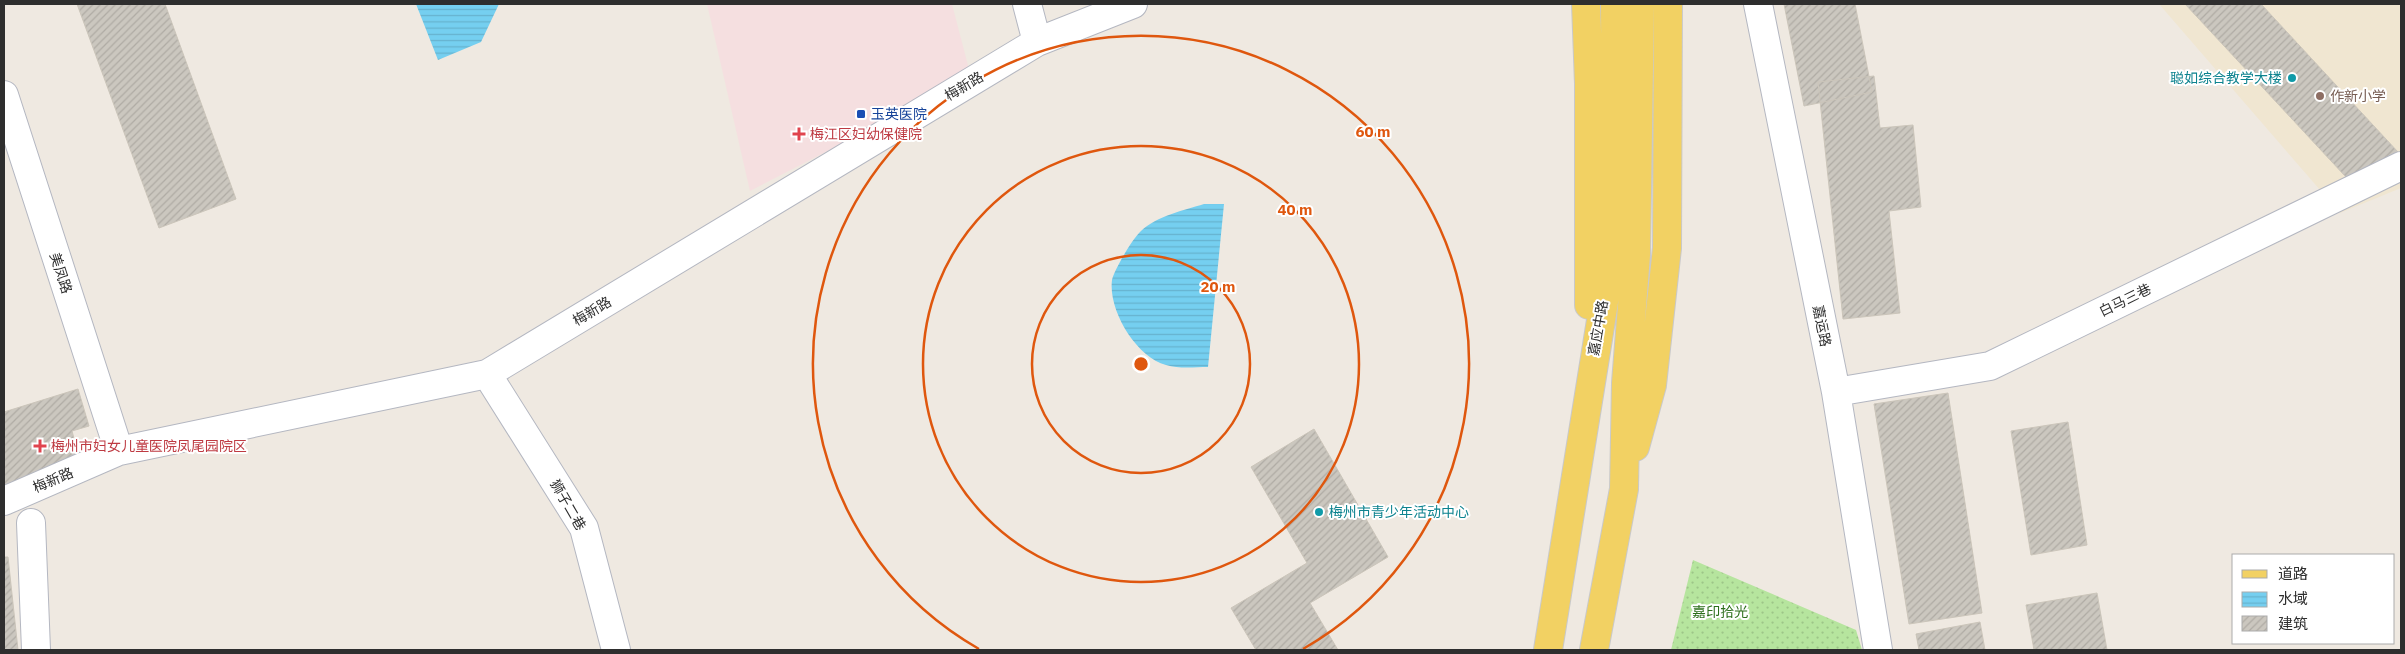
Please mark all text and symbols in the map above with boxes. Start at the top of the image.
street label: 梅新路 [941,67,987,105]
place label: 聪如综合教学大楼 [2170,69,2282,87]
marker: 聪如综合教学大楼 [2286,72,2298,84]
place label: 作新小学 [2330,87,2386,105]
marker: 作新小学 [2314,90,2326,102]
place label: 玉英医院 [871,105,927,123]
marker: 玉英医院 [855,108,867,120]
text: 60 m [1356,122,1390,141]
place label: 梅江区妇幼保健院 [810,125,922,143]
marker: 梅江区妇幼保健院 [792,127,806,141]
text: 40 m [1278,200,1312,219]
street label: 美凤路 [46,250,76,296]
text: 20 m [1201,277,1235,296]
street label: 白马三巷 [2096,280,2154,320]
street label: 梅新路 [569,292,615,330]
street label: 嘉应中路 [1584,299,1612,357]
street label: 嘉运路 [1809,304,1835,348]
centre of rings [1132,355,1150,373]
place label: 梅州市妇女儿童医院凤尾园院区 [51,437,247,455]
marker: 梅州市妇女儿童医院凤尾园院区 [33,439,47,453]
street label: 梅新路 [30,464,76,496]
street label: 狮子二巷 [546,476,590,534]
place label: 梅州市青少年活动中心 [1329,503,1469,521]
marker: 梅州市青少年活动中心 [1313,506,1325,518]
legend [2232,554,2395,644]
text: 道路 [2278,564,2308,583]
text: 水域 [2278,589,2308,608]
park label: 嘉印拾光 [1692,603,1748,621]
text: 建筑 [2278,614,2308,633]

